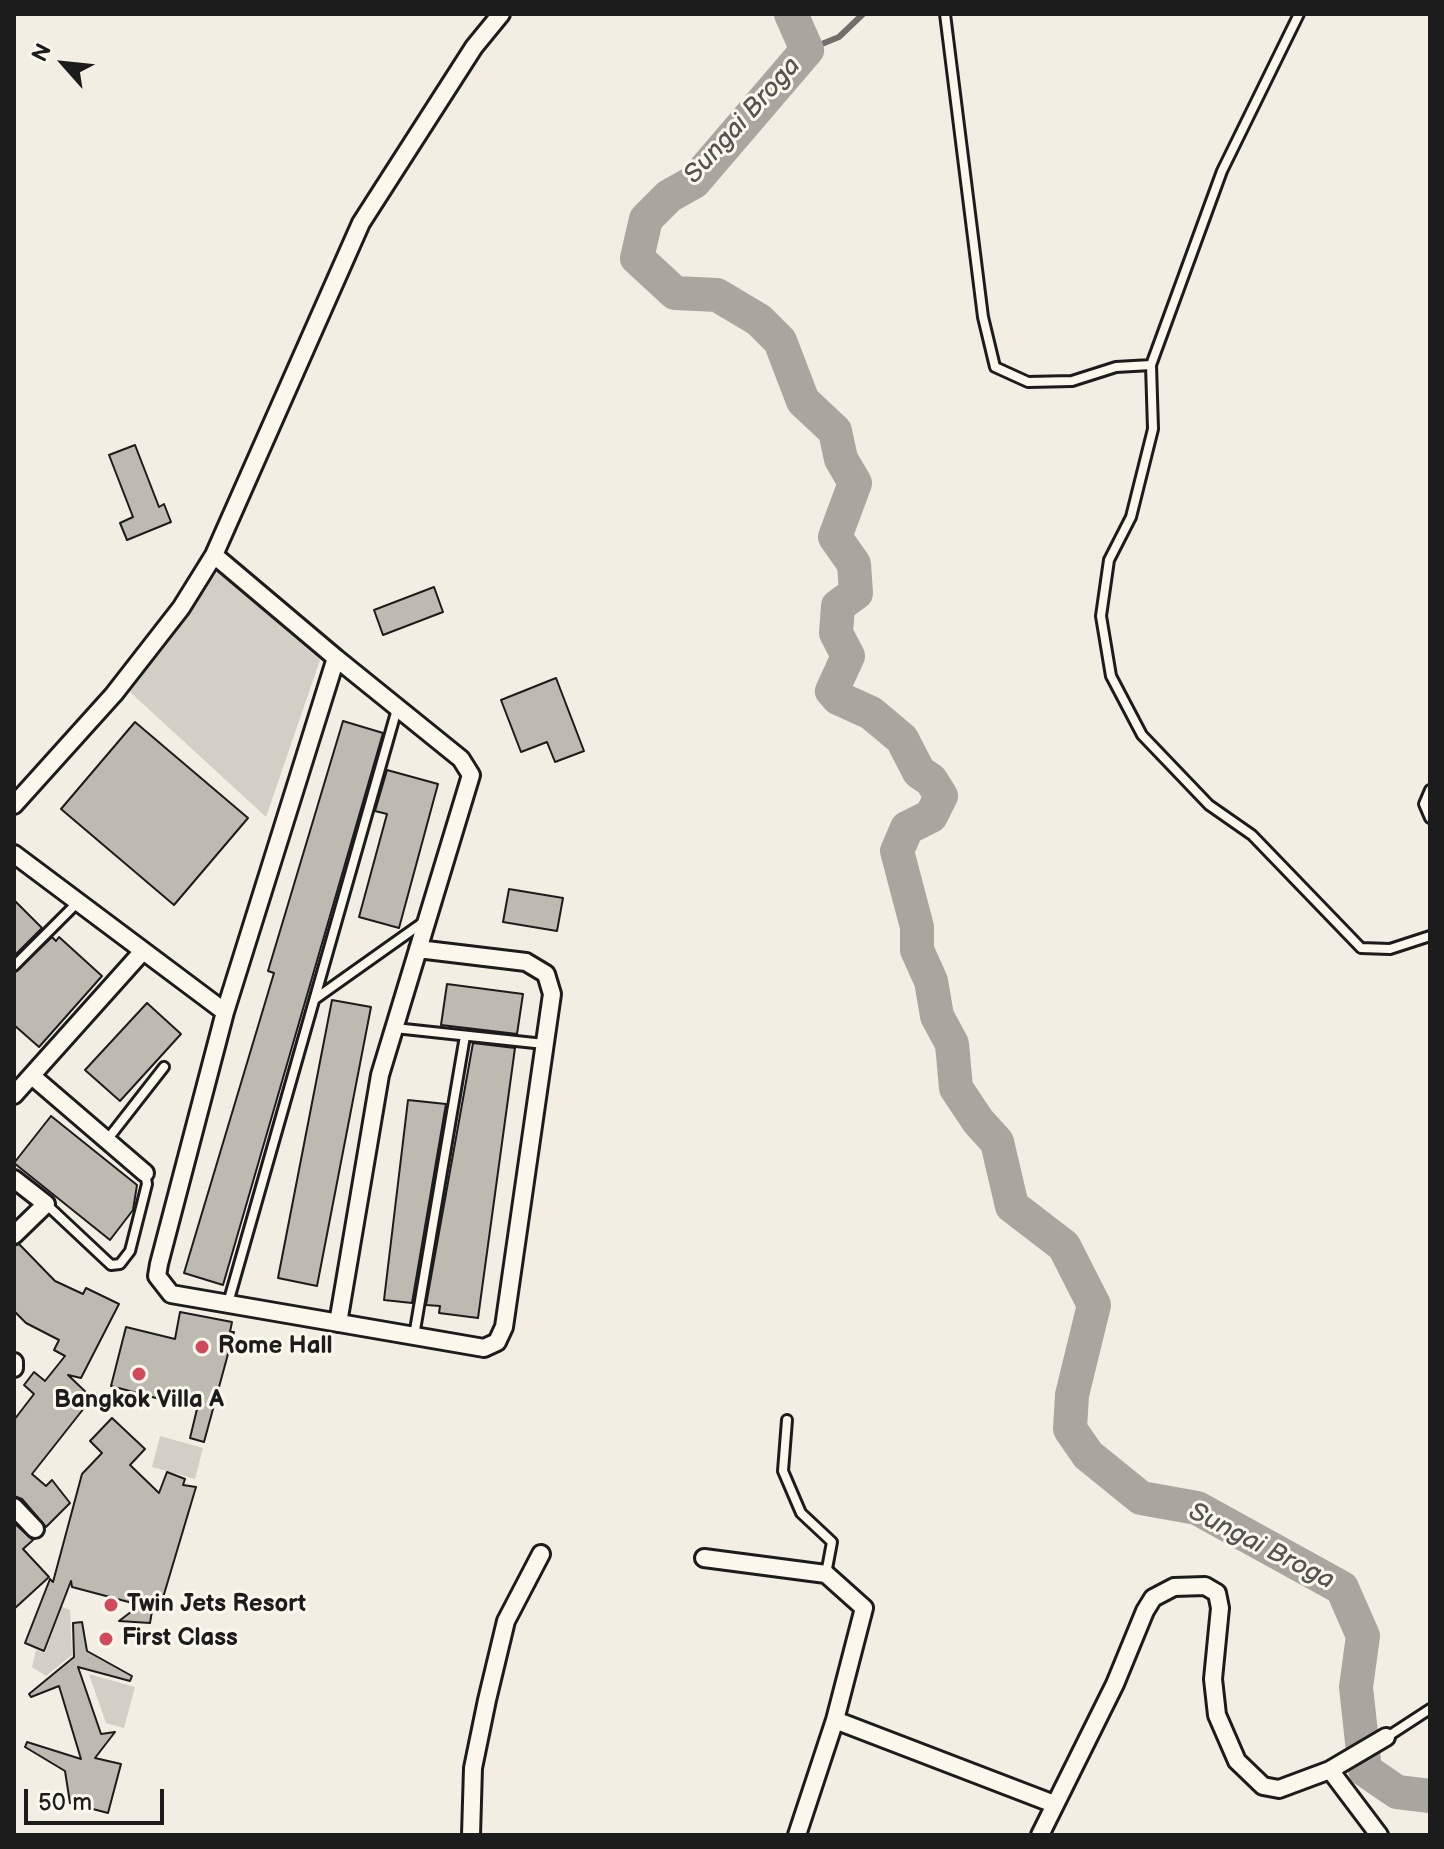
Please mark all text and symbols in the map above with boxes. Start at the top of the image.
north arrow [24,24,104,104]
text: N [26,39,58,66]
water label: Sungai Broga [678,51,808,191]
place label: Rome Hall [218,1333,332,1361]
marker: Rome Hall [193,1338,211,1356]
marker: Bangkok Villa A [130,1365,148,1383]
place label: Bangkok Villa A [54,1387,224,1415]
water label: Sungai Broga [1183,1497,1339,1597]
place label: Twin Jets Resort [127,1591,306,1619]
marker: Twin Jets Resort [102,1596,120,1614]
place label: First Class [122,1625,238,1653]
marker: First Class [97,1630,115,1648]
scale bar [28,1773,168,1823]
text: 50 m [38,1788,92,1817]

